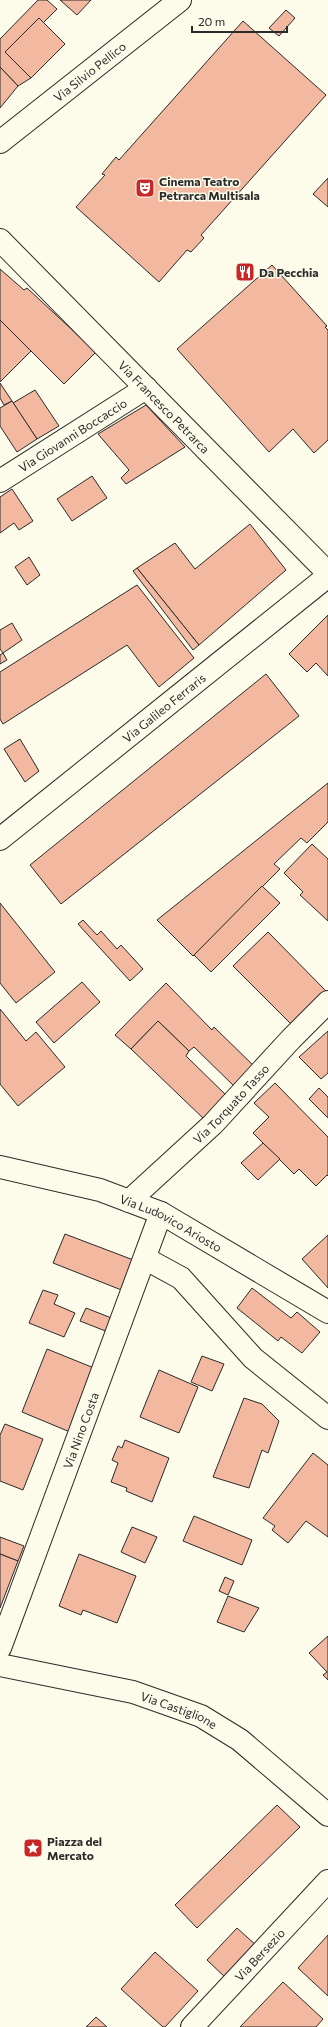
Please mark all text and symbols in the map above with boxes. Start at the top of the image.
scale bar [192,8,287,34]
text: 20 m [198,14,225,28]
street label: Via Silvio Pellico [51,39,128,104]
place label: Cinema Teatro Petrarca Multisala [159,174,260,202]
theatre icon: Cinema Teatro Petrarca Multisala [134,177,156,199]
restaurant icon: Da Pecchia [234,261,256,283]
place label: Da Pecchia [259,265,319,279]
street label: Via Francesco Petrarca [116,358,213,456]
street label: Via Giovanni Boccaccio [16,395,129,474]
street label: Via Galileo Ferraris [120,670,208,745]
street label: Via Torquato Tasso [190,1061,272,1146]
street label: Via Ludovico Ariosto [118,1191,224,1255]
street label: Via Nino Costa [60,1390,101,1471]
street label: Via Castiglione [139,1688,220,1731]
place label: Piazza del Mercato [47,1834,102,1862]
place icon: Piazza del Mercato [22,1837,44,1859]
street label: Via Bersezio [232,1925,287,1984]

